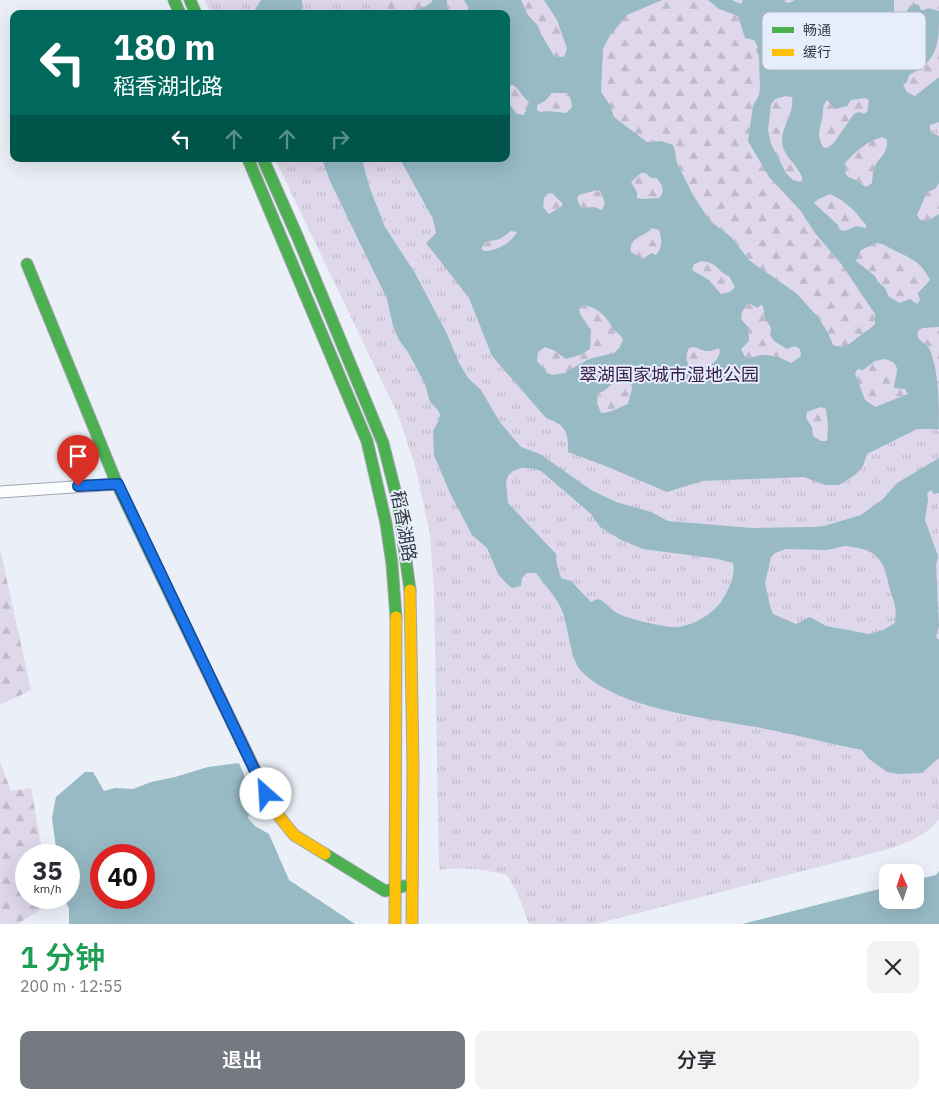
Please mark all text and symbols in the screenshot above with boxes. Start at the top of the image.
legend [762,12,926,70]
text: 畅通 [803,21,831,39]
text: 180 m [113,24,216,70]
icon: left [30,30,95,95]
text: 缓行 [803,43,831,61]
text: 稻香湖北路 [113,71,223,100]
icon: left [167,125,195,153]
icon: ahead [220,125,248,153]
icon: ahead [273,125,301,153]
icon: right [326,125,354,153]
park label: 翠湖国家城市湿地公园 [579,363,759,386]
pin [57,435,99,486]
icon: arrive [64,442,92,470]
street label: 稻香湖路 [386,489,422,563]
position arrow [239,767,291,819]
speed limit sign: 40 [90,844,155,909]
text: 35 [32,854,63,887]
north arrow [879,864,924,909]
map controls [879,864,924,909]
text: km/h [33,881,62,896]
text: 1 分钟 [20,937,105,976]
button: close [867,941,919,993]
text: 200 m · 12:55 [20,976,122,996]
button: 退出 [20,1031,465,1089]
button: 分享 [475,1031,919,1089]

